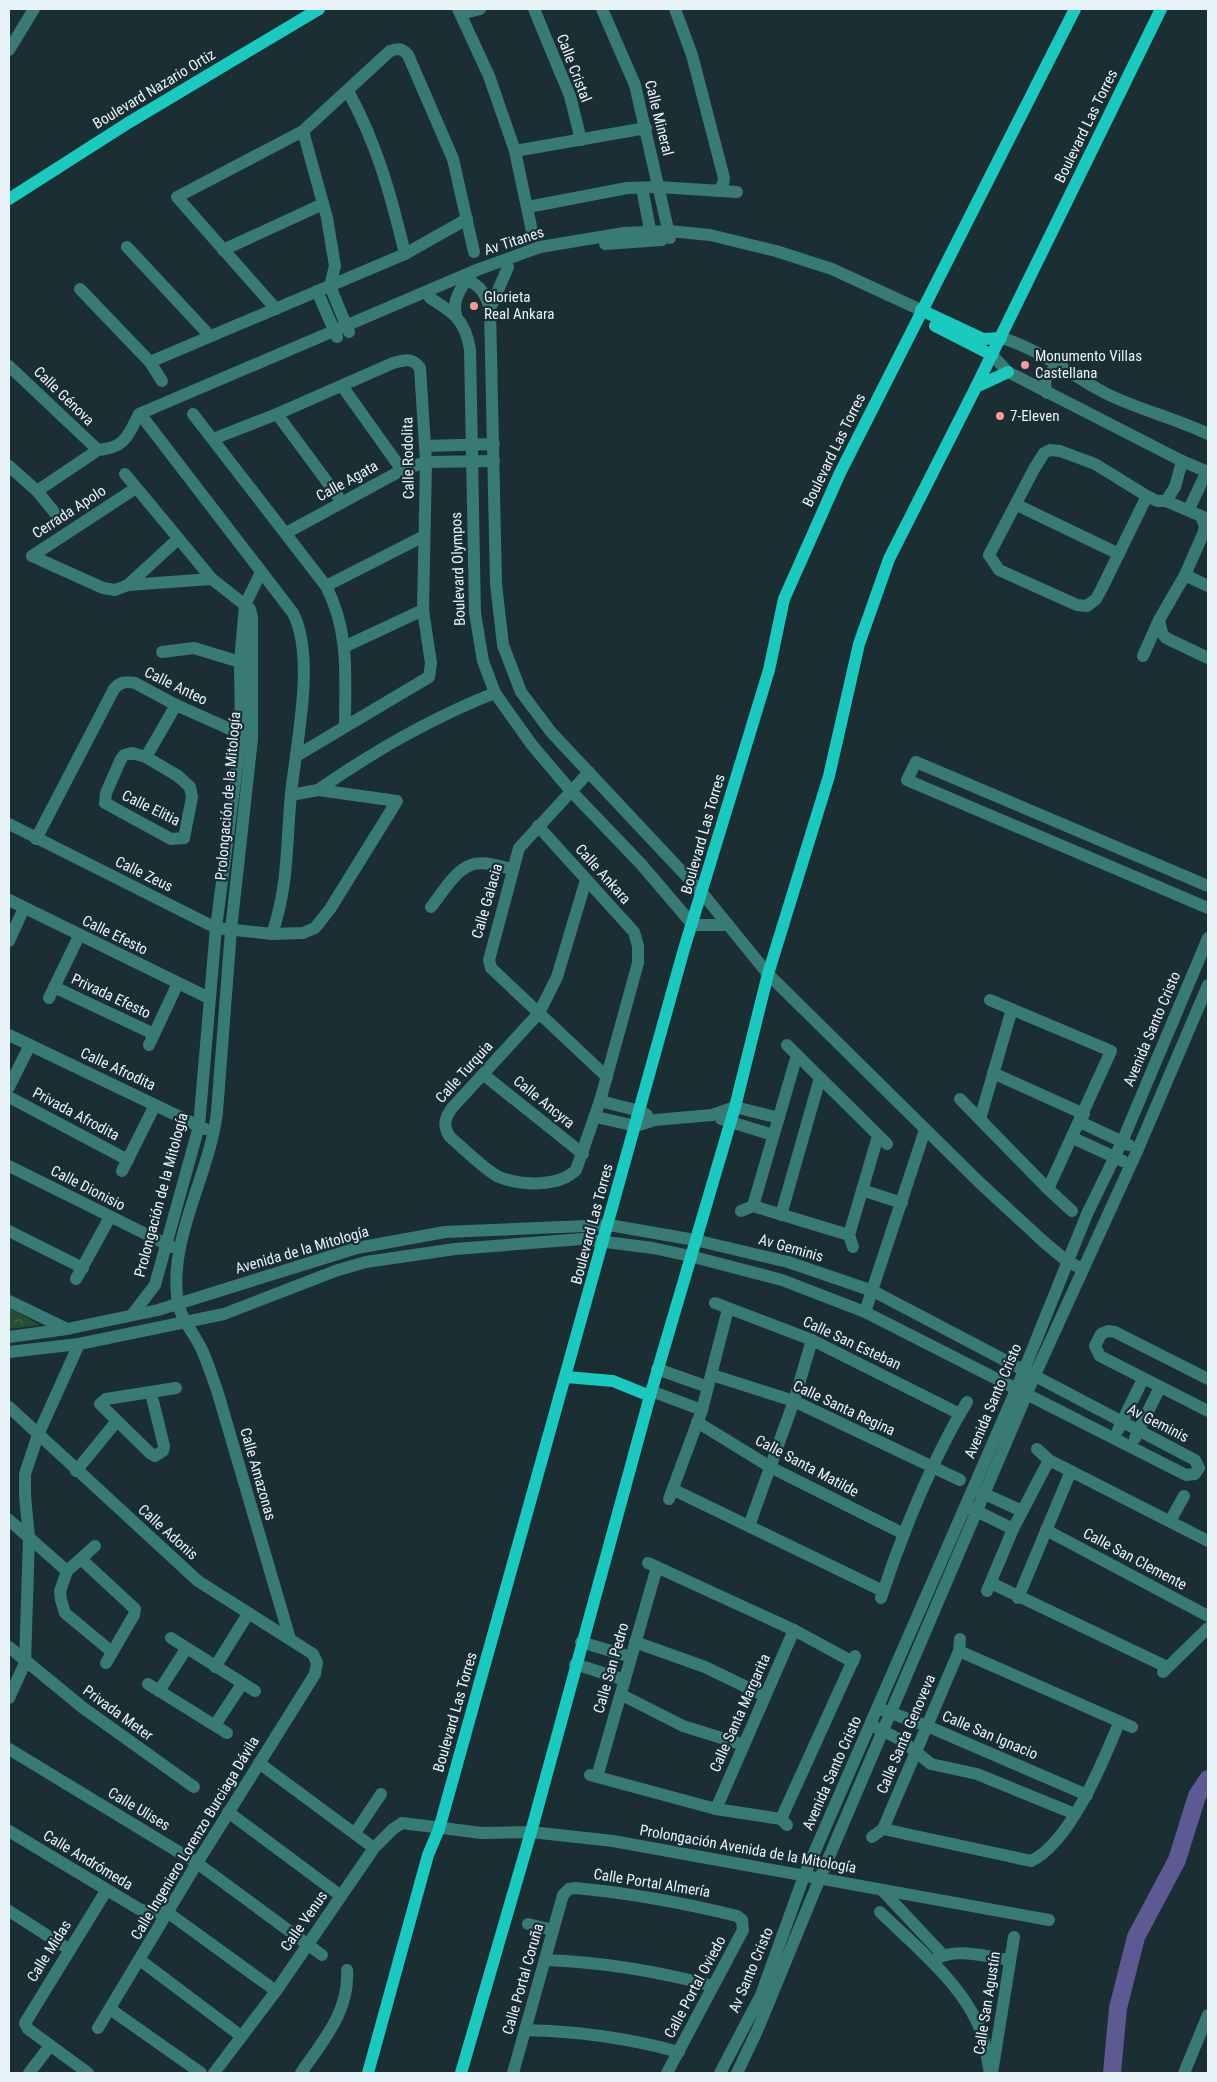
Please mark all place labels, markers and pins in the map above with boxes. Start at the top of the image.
place label: Glorieta Real Ankara [484,288,554,323]
marker: Glorieta Real Ankara [468,300,480,312]
place label: Monumento Villas Castellana [1035,347,1142,382]
marker: Monumento Villas Castellana [1019,359,1031,371]
place label: 7-Eleven [1010,407,1060,425]
marker: 7-Eleven [994,410,1006,422]

